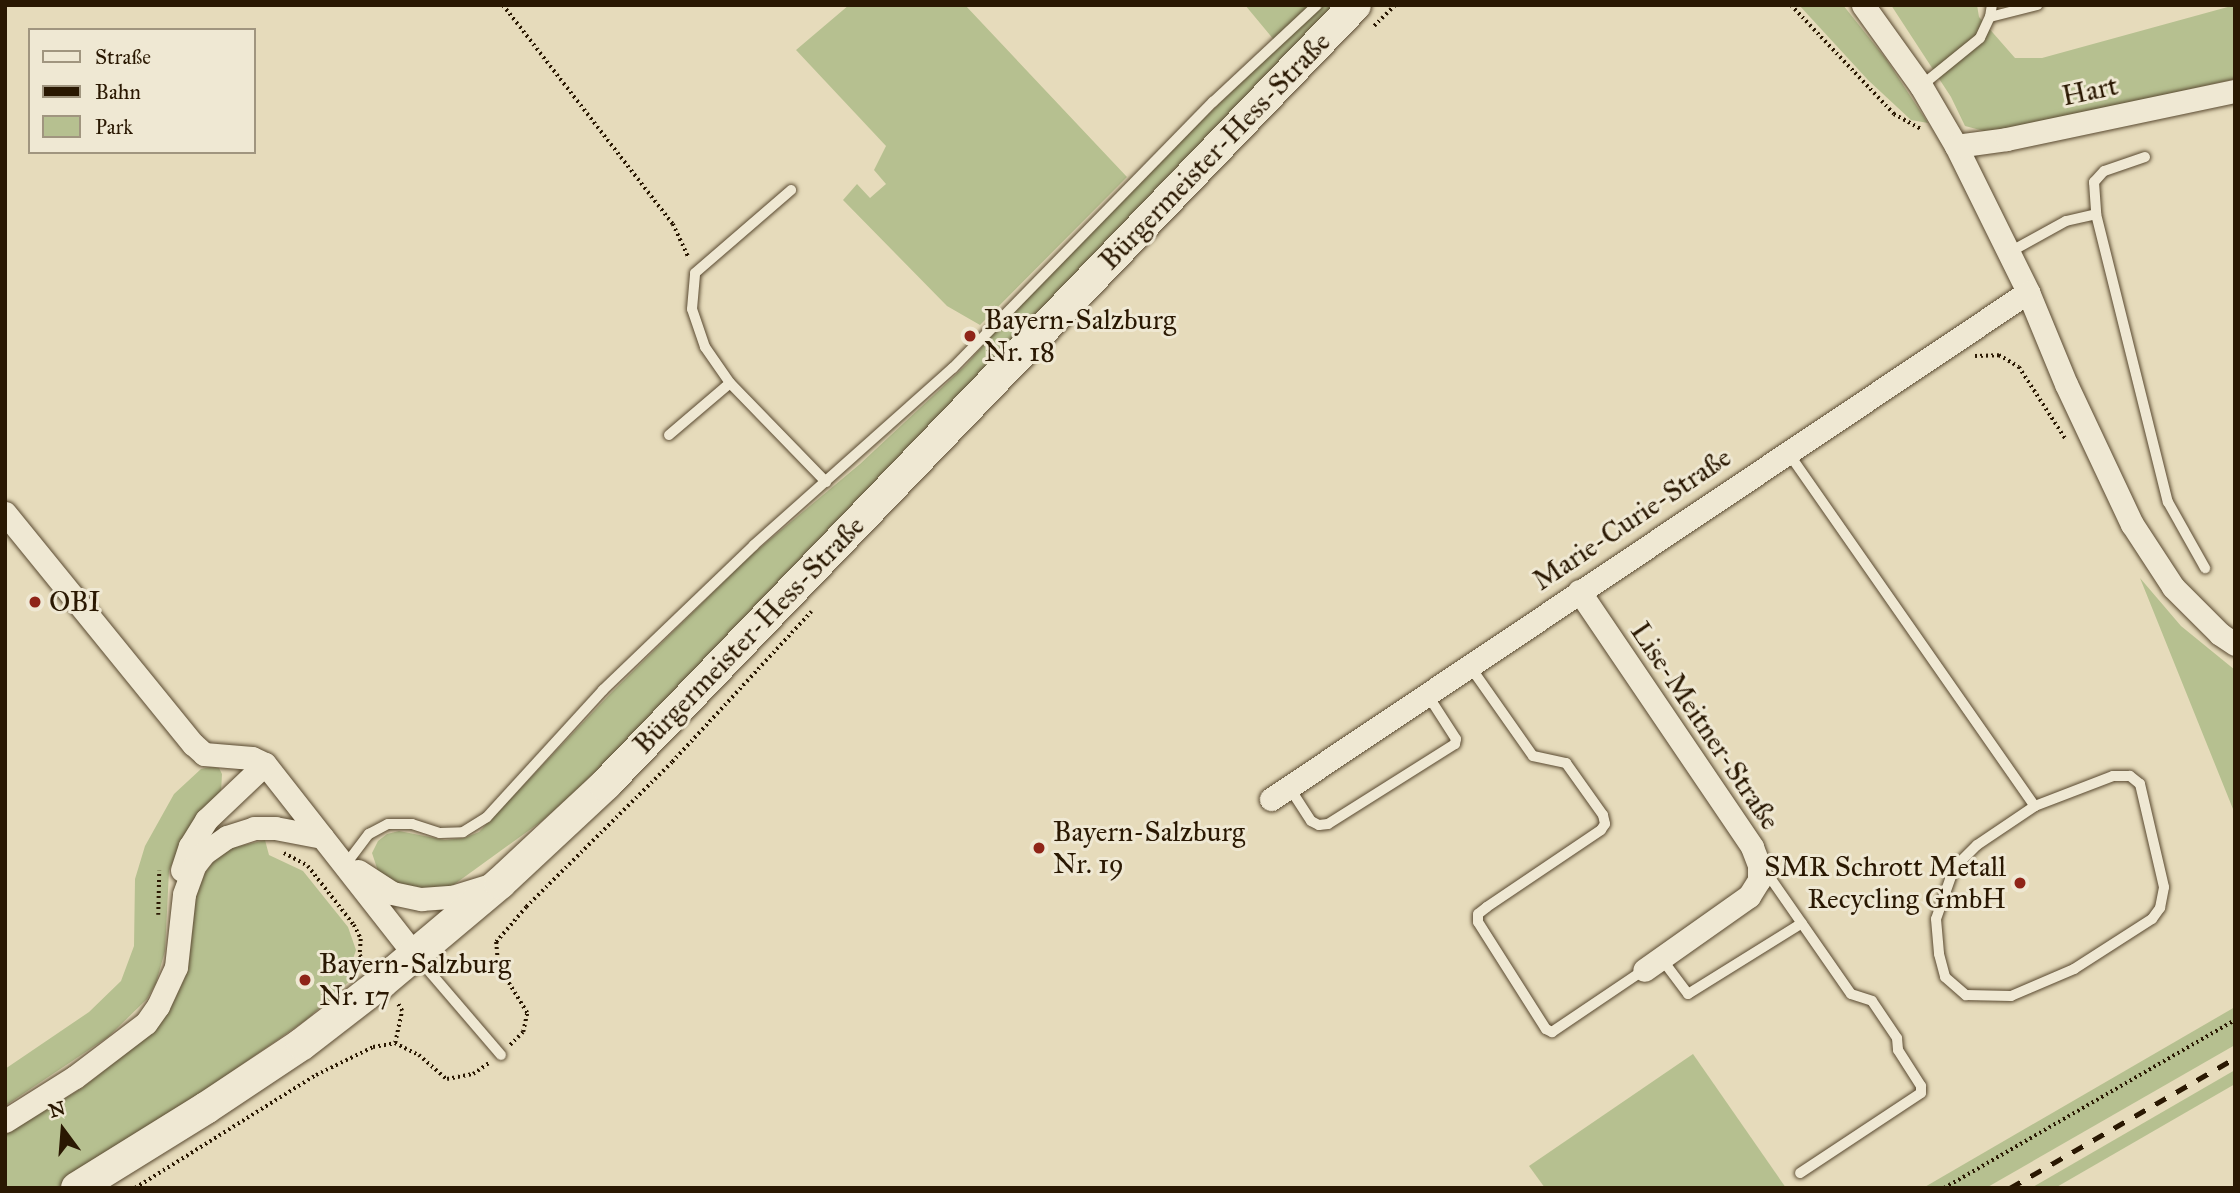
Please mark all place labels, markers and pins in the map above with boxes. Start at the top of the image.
place label: Bayern-Salzburg Nr. 18 [984,303,1176,369]
marker: Bayern-Salzburg Nr. 18 [962,328,978,344]
place label: OBI [49,585,100,619]
marker: OBI [27,594,43,610]
place label: Bayern-Salzburg Nr. 19 [1053,815,1245,881]
marker: Bayern-Salzburg Nr. 19 [1031,840,1047,856]
place label: SMR Schrott Metall Recycling GmbH [1764,850,2006,916]
marker: SMR Schrott Metall Recycling GmbH [2012,875,2028,891]
place label: Bayern-Salzburg Nr. 17 [319,947,511,1013]
marker: Bayern-Salzburg Nr. 17 [297,972,313,988]

